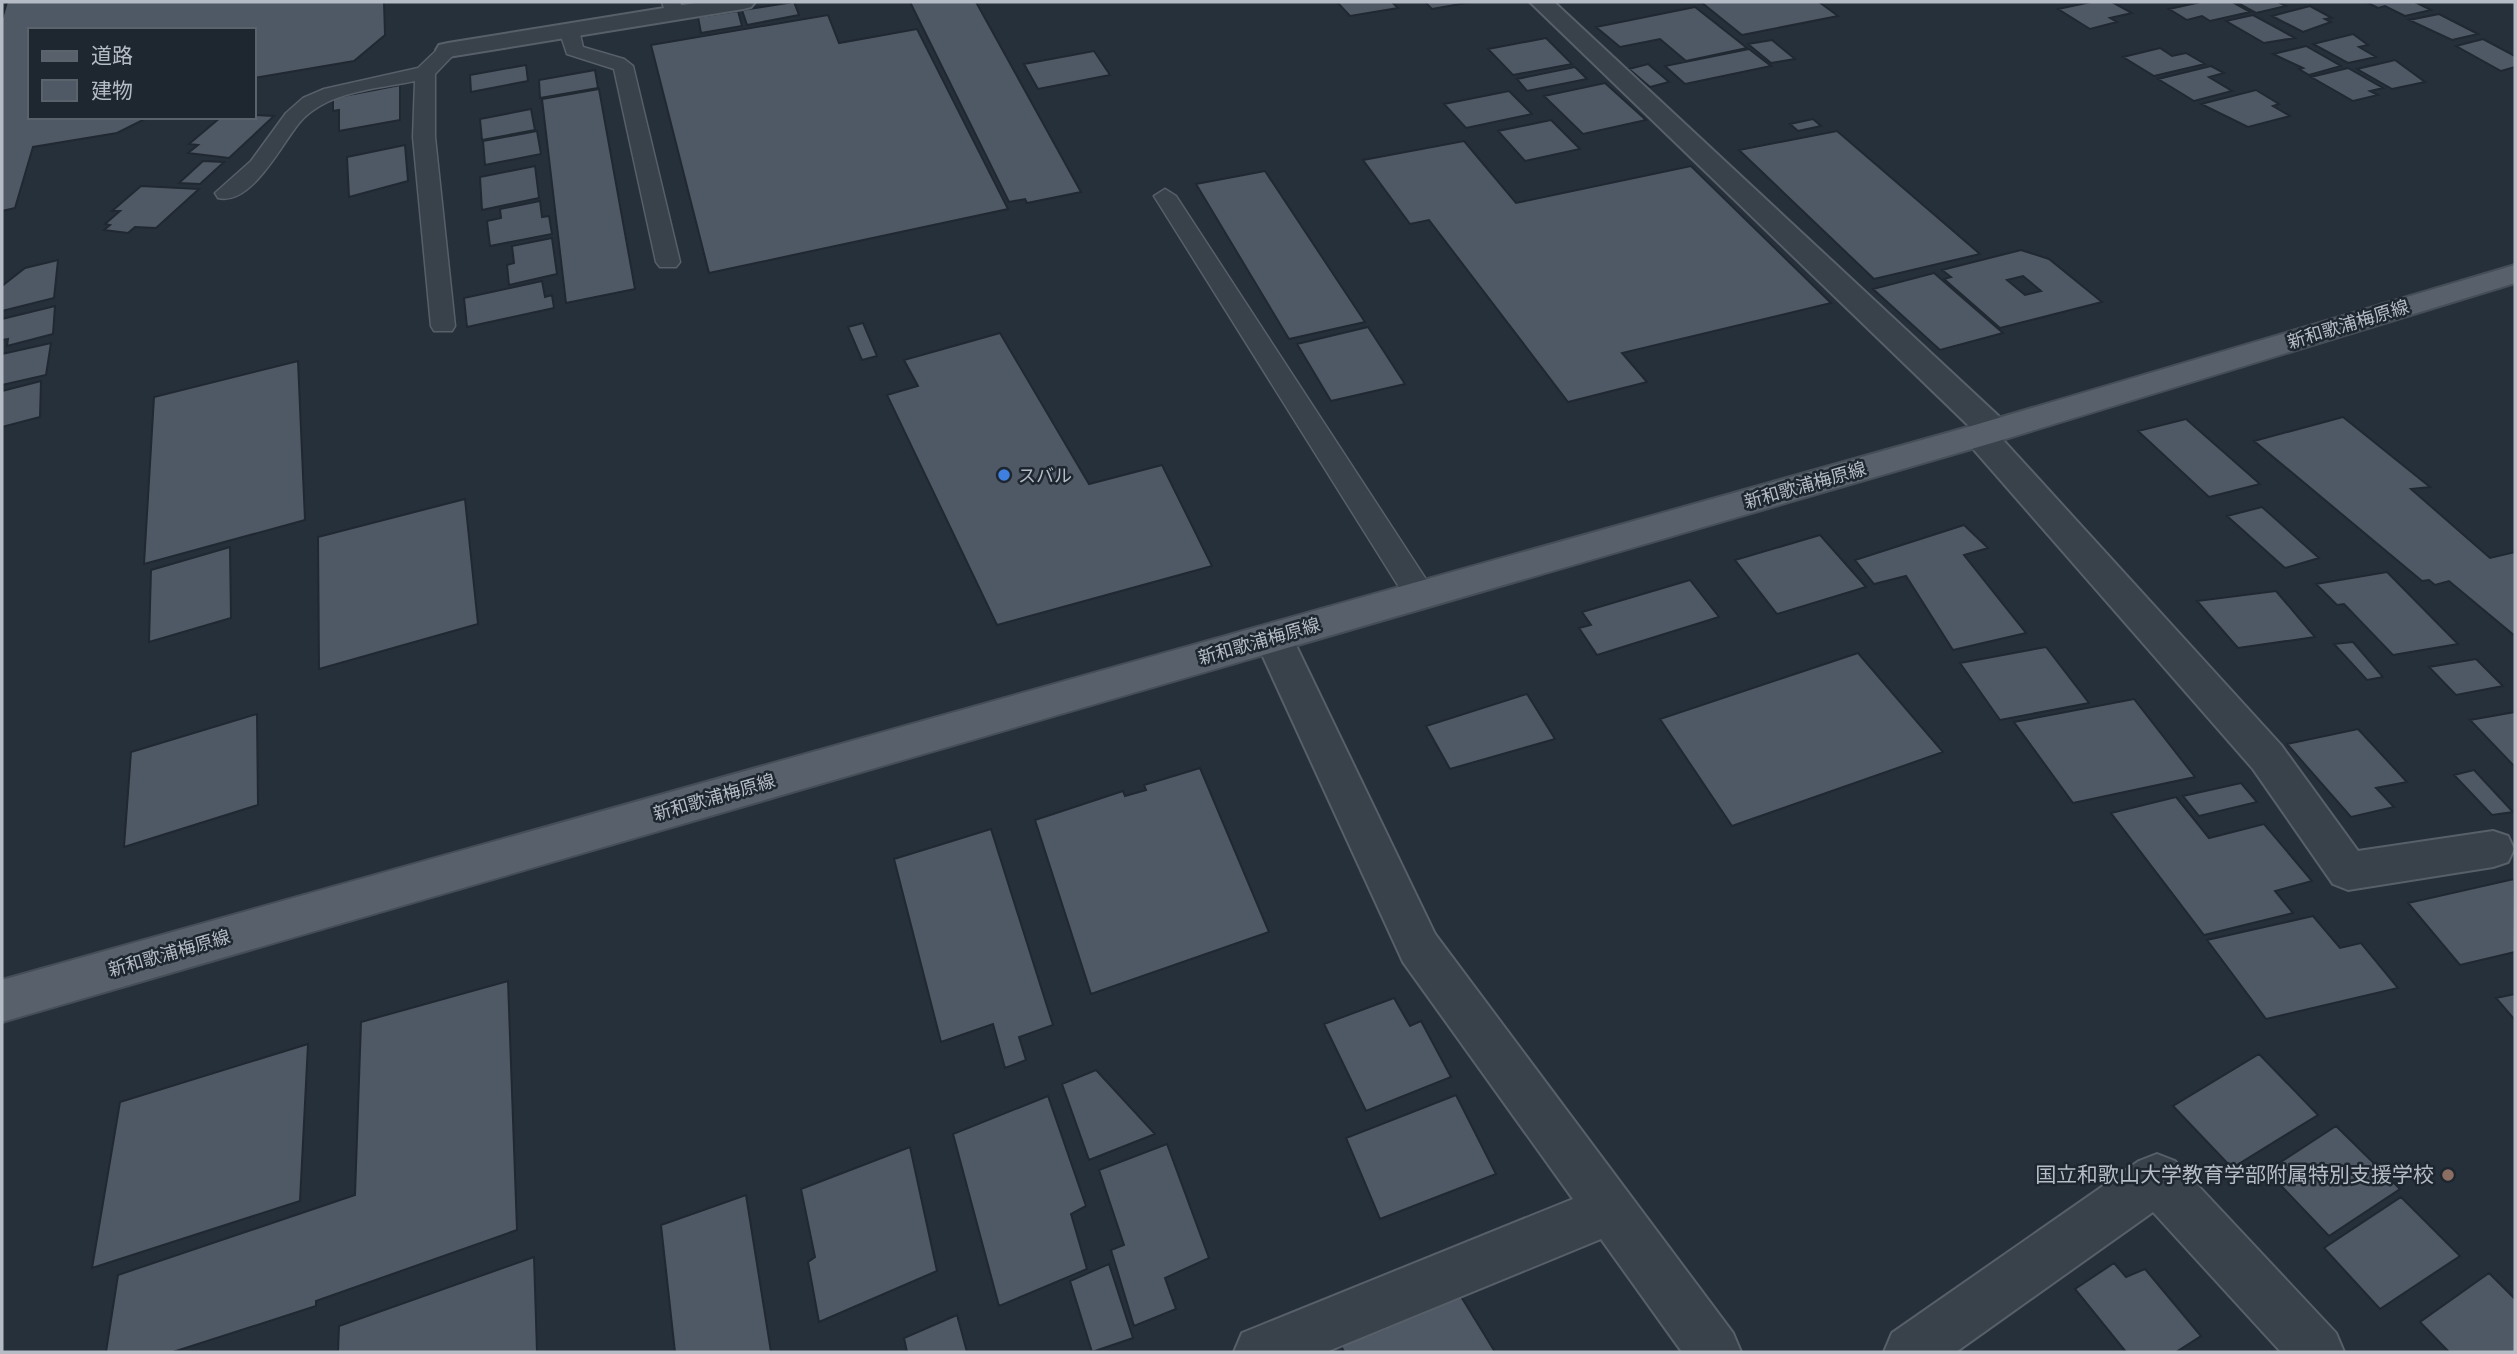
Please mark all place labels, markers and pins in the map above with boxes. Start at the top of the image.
place label: スバル [1018,465,1072,486]
marker: スバル [996,467,1012,483]
place label: 国立和歌山大学教育学部附属特別支援学校 [2035,1163,2434,1187]
marker: 国立和歌山大学教育学部附属特別支援学校 [2440,1167,2456,1183]

